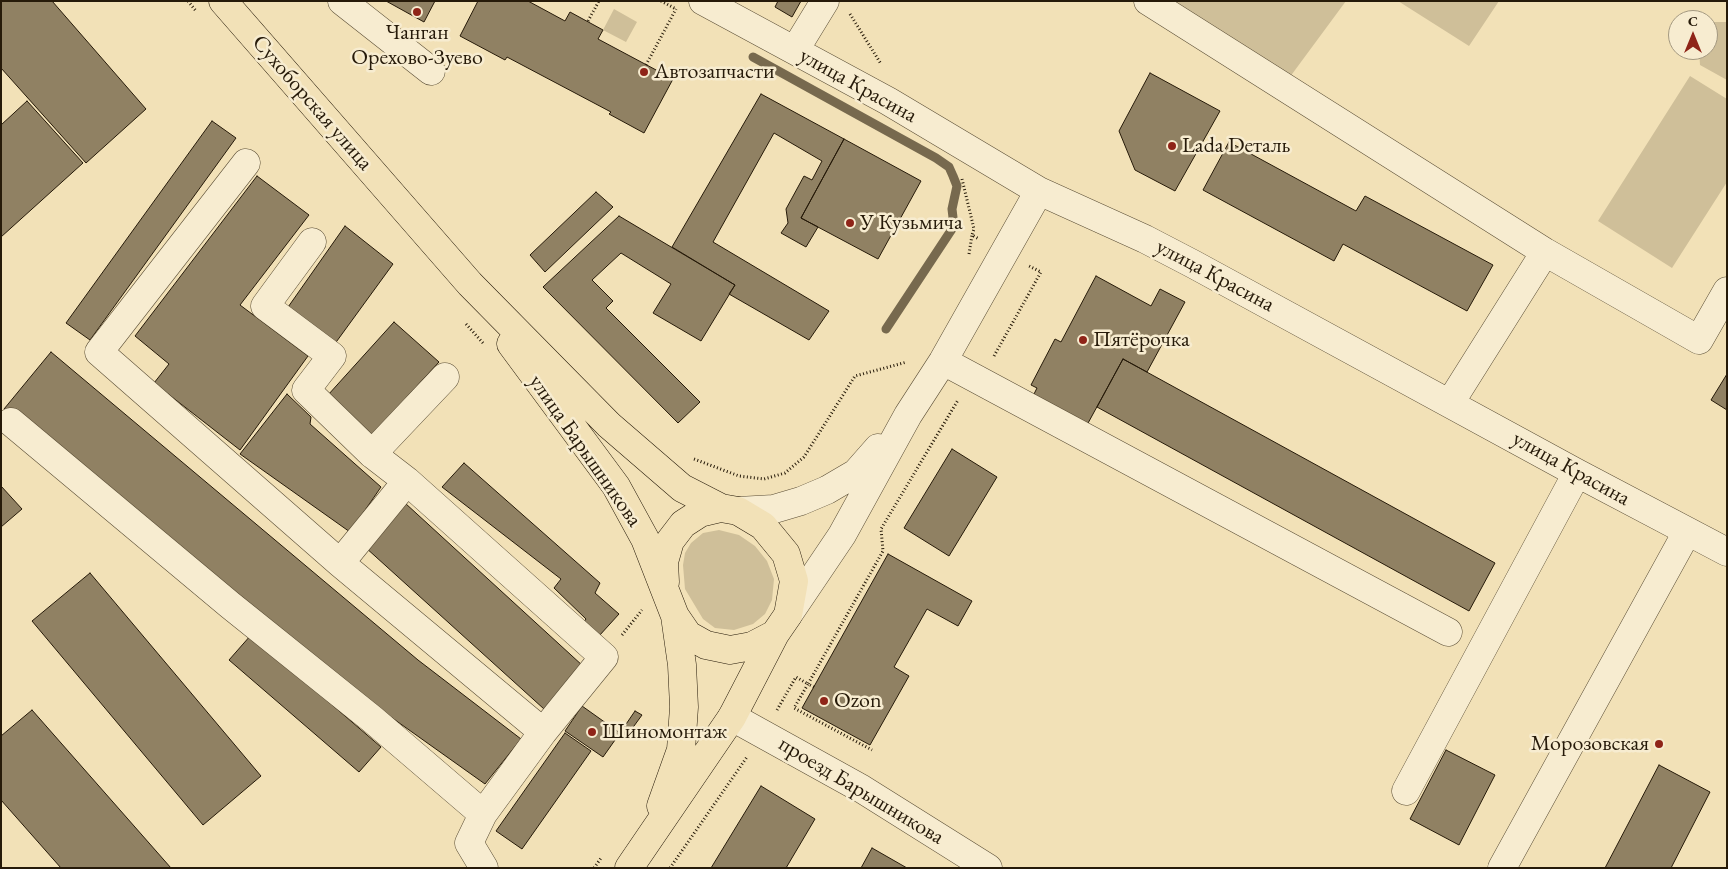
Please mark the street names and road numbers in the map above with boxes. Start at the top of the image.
street label: Сухоборская улица [246,30,378,176]
street label: улица Красина [795,43,921,129]
street label: улица Красина [1151,234,1279,318]
street label: улица Барышникова [523,370,647,532]
street label: улица Красина [1508,426,1634,512]
street label: проезд Барышникова [773,731,949,851]

